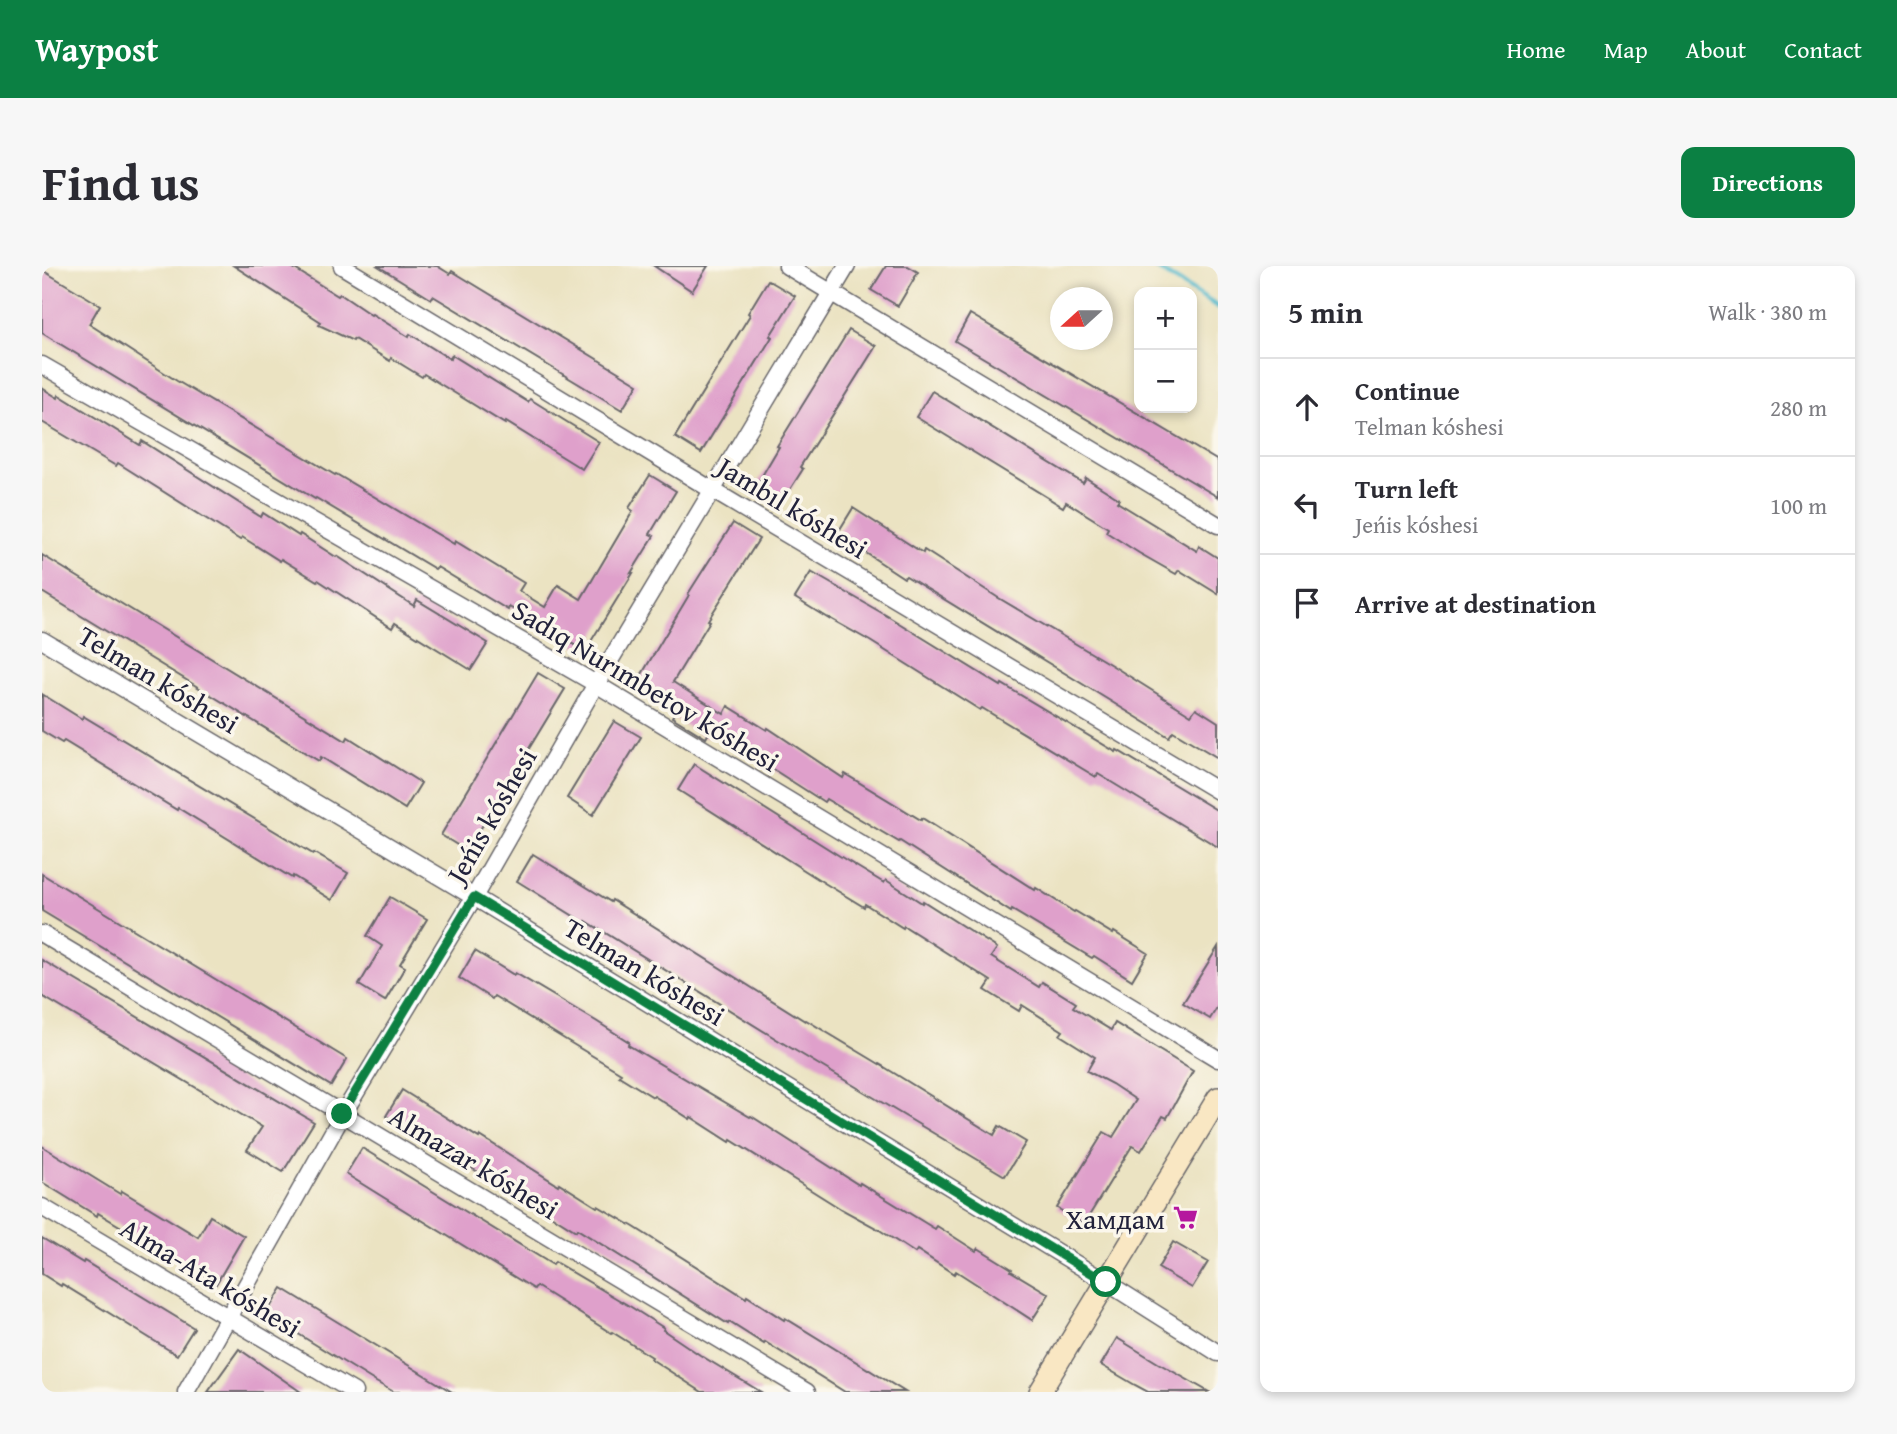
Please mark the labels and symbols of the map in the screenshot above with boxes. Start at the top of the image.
north arrow [1050,287,1113,350]
street label: Jambıl kóshesi [708,444,876,568]
street label: Sadıq Nurımbetov kóshesi [505,589,787,781]
street label: Telman kóshesi [71,615,247,743]
street label: Jeńis kóshesi [434,740,546,893]
street label: Telman kóshesi [557,907,733,1035]
street label: Almazar kóshesi [381,1095,567,1229]
route end [326,1098,357,1129]
place label: Хамдам [1066,1198,1165,1239]
supermarket icon: Хамдам [1171,1204,1199,1232]
street label: Alma-Ata kóshesi [113,1207,309,1347]
route start [1090,1266,1121,1297]

